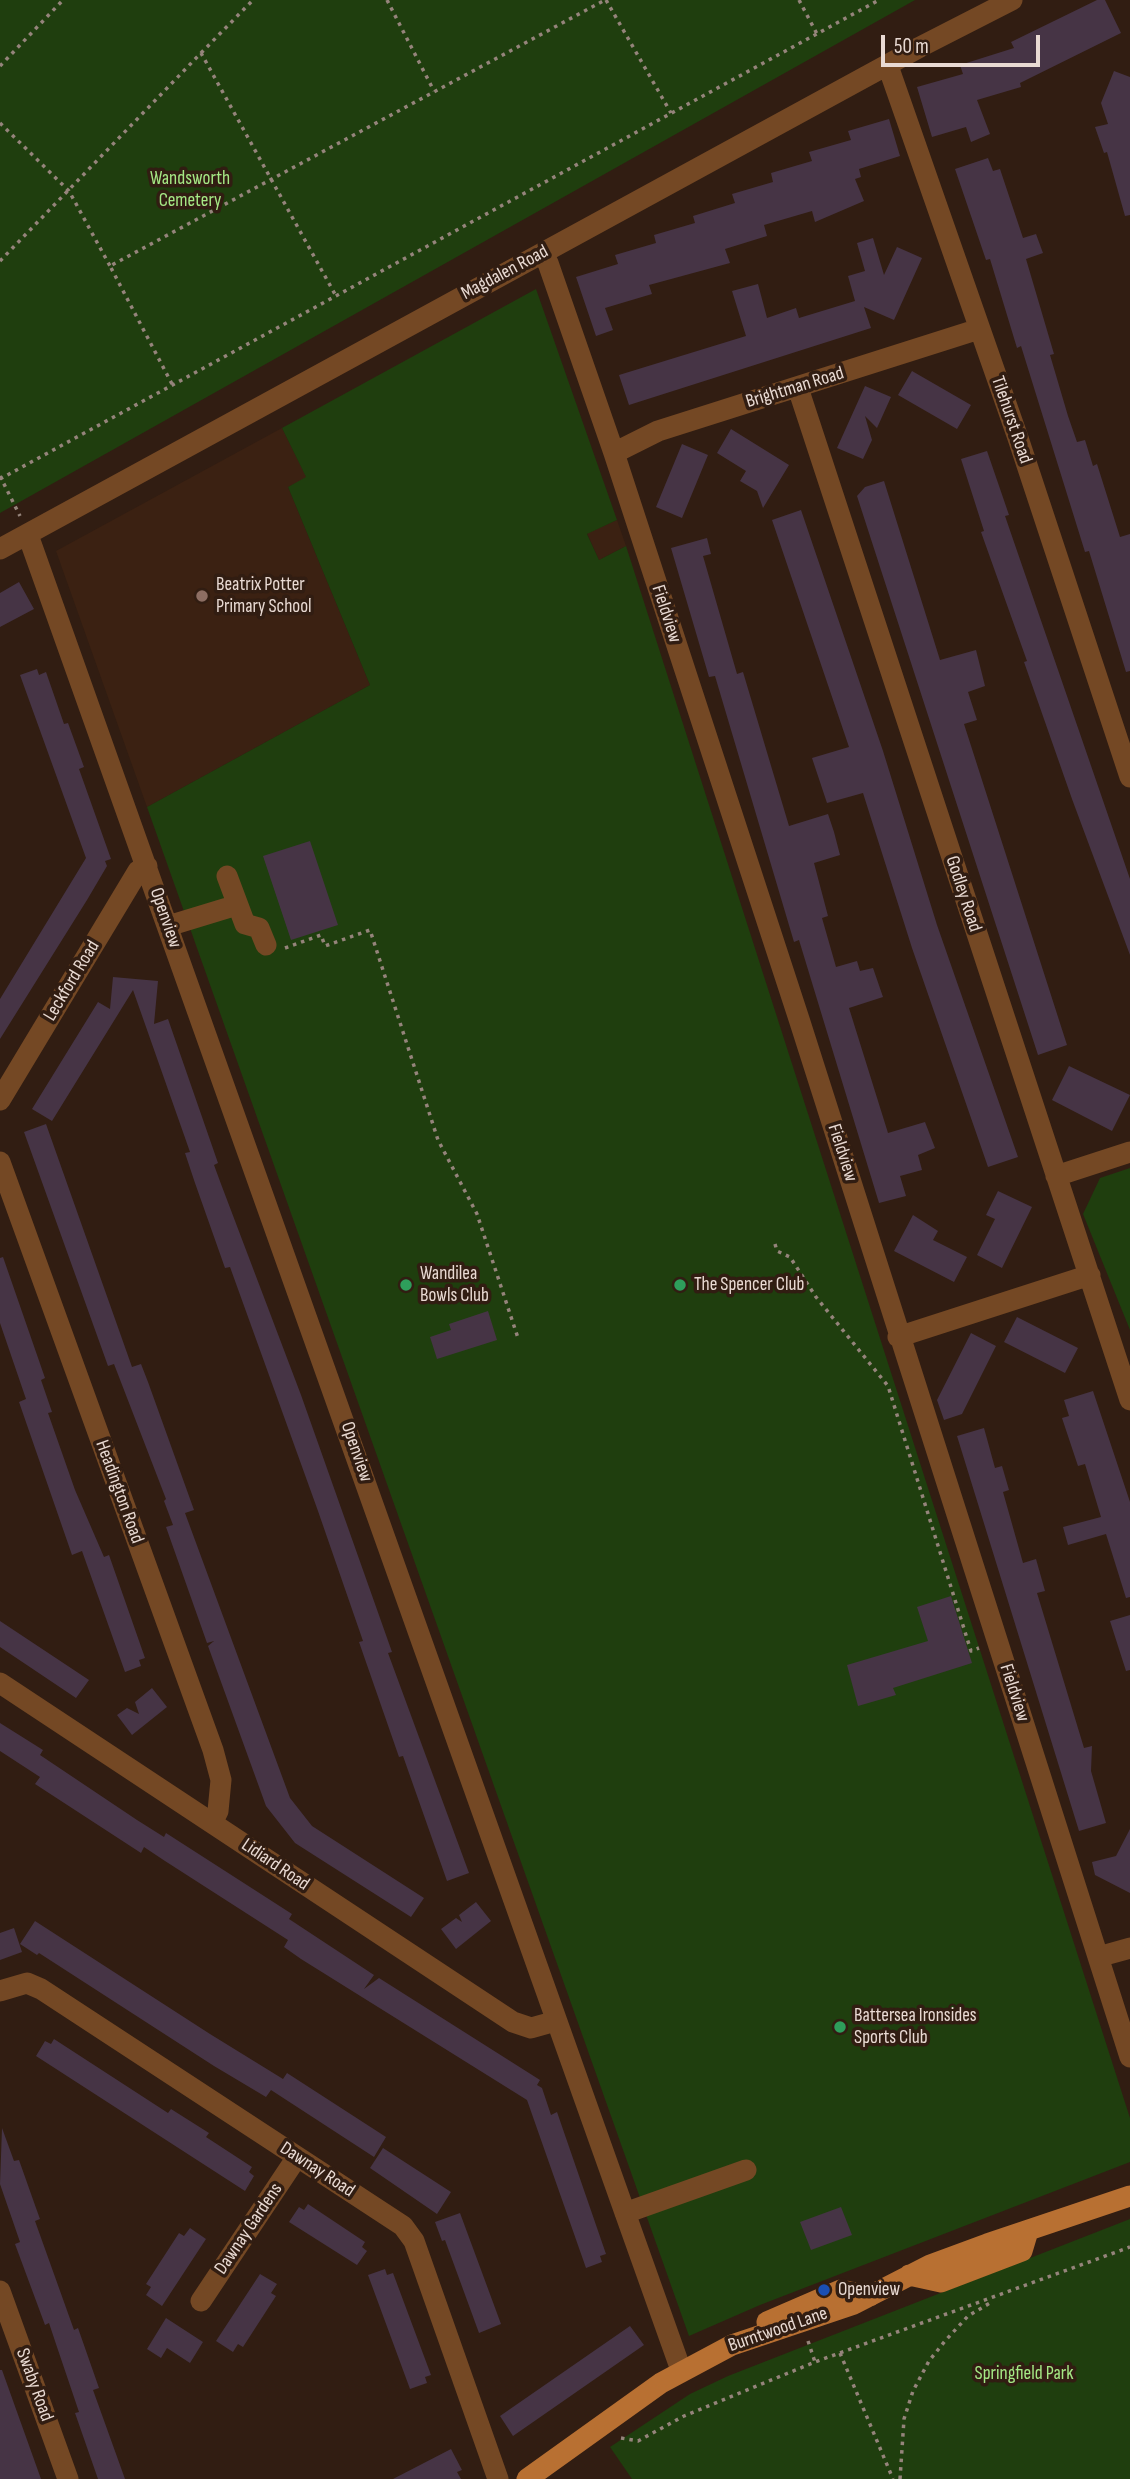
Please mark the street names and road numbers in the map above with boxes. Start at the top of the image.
street label: Magdalen Road [458,241,552,305]
street label: Brightman Road [743,362,847,414]
street label: Tilehurst Road [985,373,1037,467]
street label: Fieldview [646,582,686,646]
street label: Godley Road [940,853,986,935]
street label: Openview [144,885,186,951]
street label: Leckford Road [39,937,105,1025]
street label: Fieldview [822,1121,862,1185]
street label: Openview [335,1419,377,1485]
street label: Headington Road [90,1437,148,1547]
street label: Fieldview [994,1661,1034,1725]
street label: Lidiard Road [237,1834,313,1896]
street label: Dawnay Road [275,2137,359,2203]
street label: Dawnay Gardens [210,2179,288,2279]
street label: Burntwood Lane [725,2302,831,2358]
street label: Swaby Road [10,2346,58,2424]

